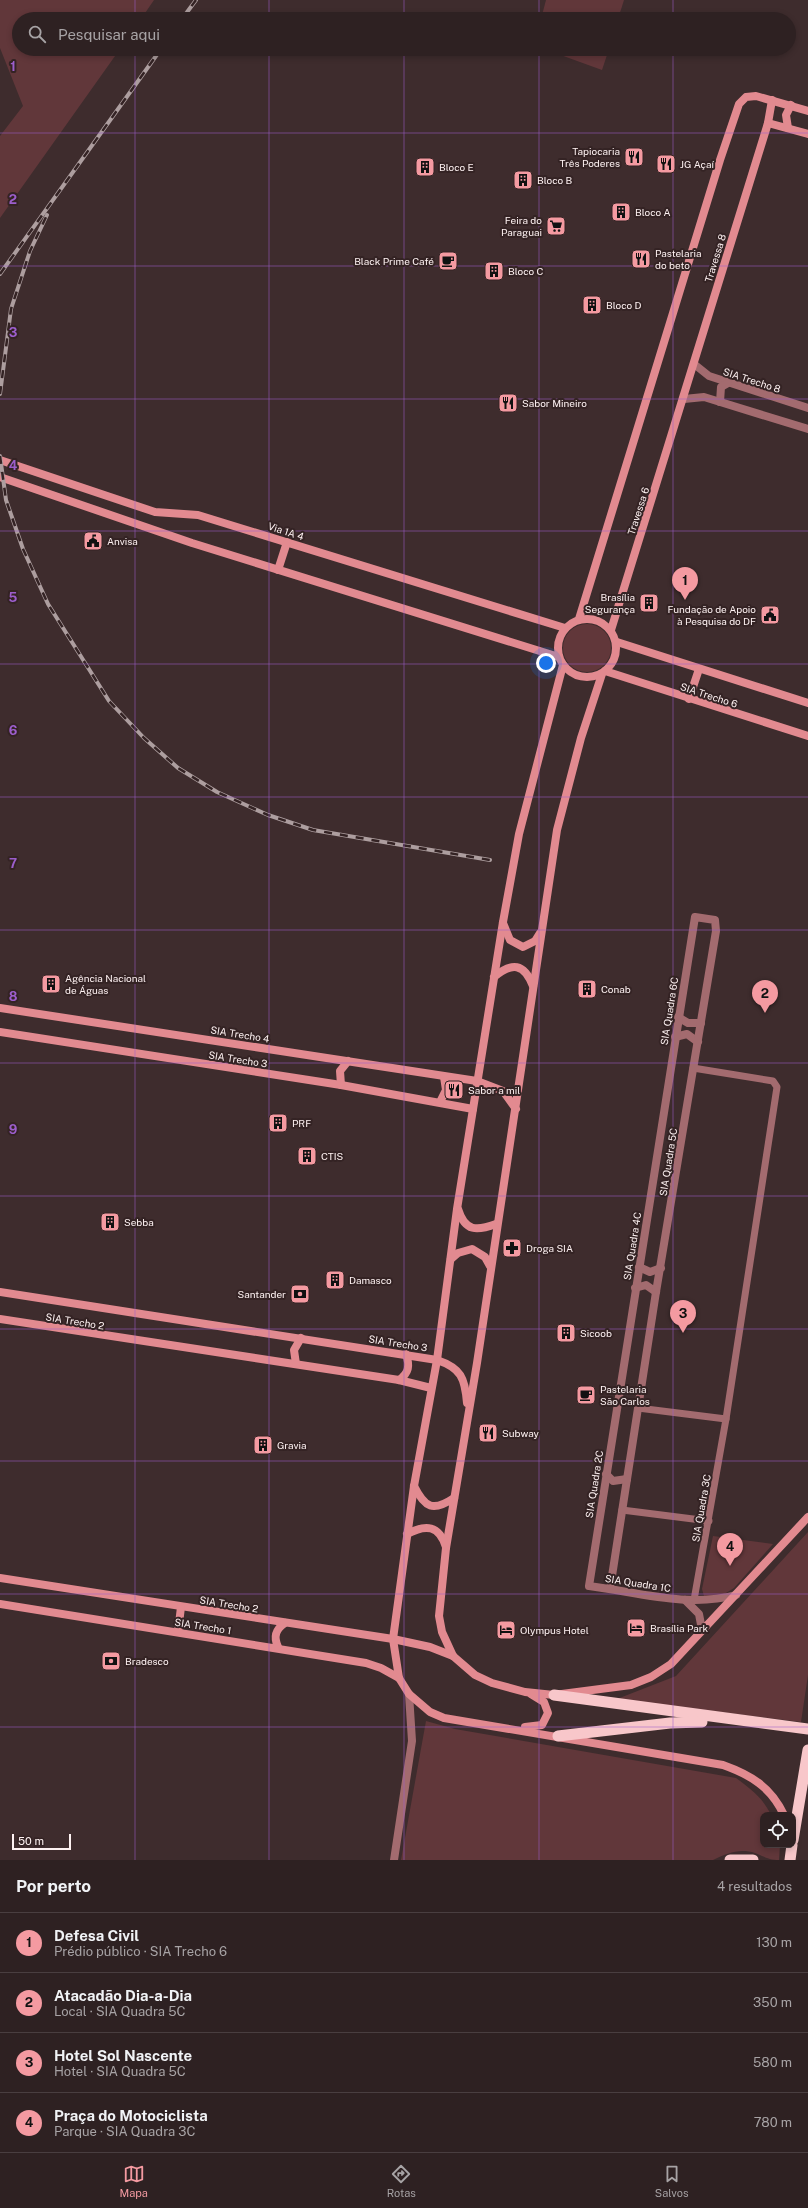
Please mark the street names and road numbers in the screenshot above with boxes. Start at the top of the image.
street label: Travessa 8 [702,232,728,284]
street label: SIA Trecho 8 [722,365,782,395]
street label: Travessa 6 [625,486,651,536]
street label: Via 1A 4 [267,520,305,542]
street label: SIA Trecho 6 [679,680,739,710]
street label: SIA Quadra 6C [658,976,680,1046]
street label: SIA Trecho 4 [210,1023,270,1045]
street label: SIA Trecho 3 [208,1048,268,1070]
street label: SIA Quadra 5C [657,1127,679,1197]
street label: SIA Quadra 4C [621,1211,643,1281]
street label: SIA Trecho 2 [45,1310,105,1332]
street label: SIA Trecho 3 [368,1332,428,1354]
street label: SIA Quadra 2C [583,1449,605,1519]
street label: SIA Quadra 3C [689,1473,713,1543]
street label: SIA Quadra 1C [604,1572,672,1594]
street label: SIA Trecho 2 [199,1593,259,1615]
street label: SIA Trecho 1 [174,1616,232,1636]

